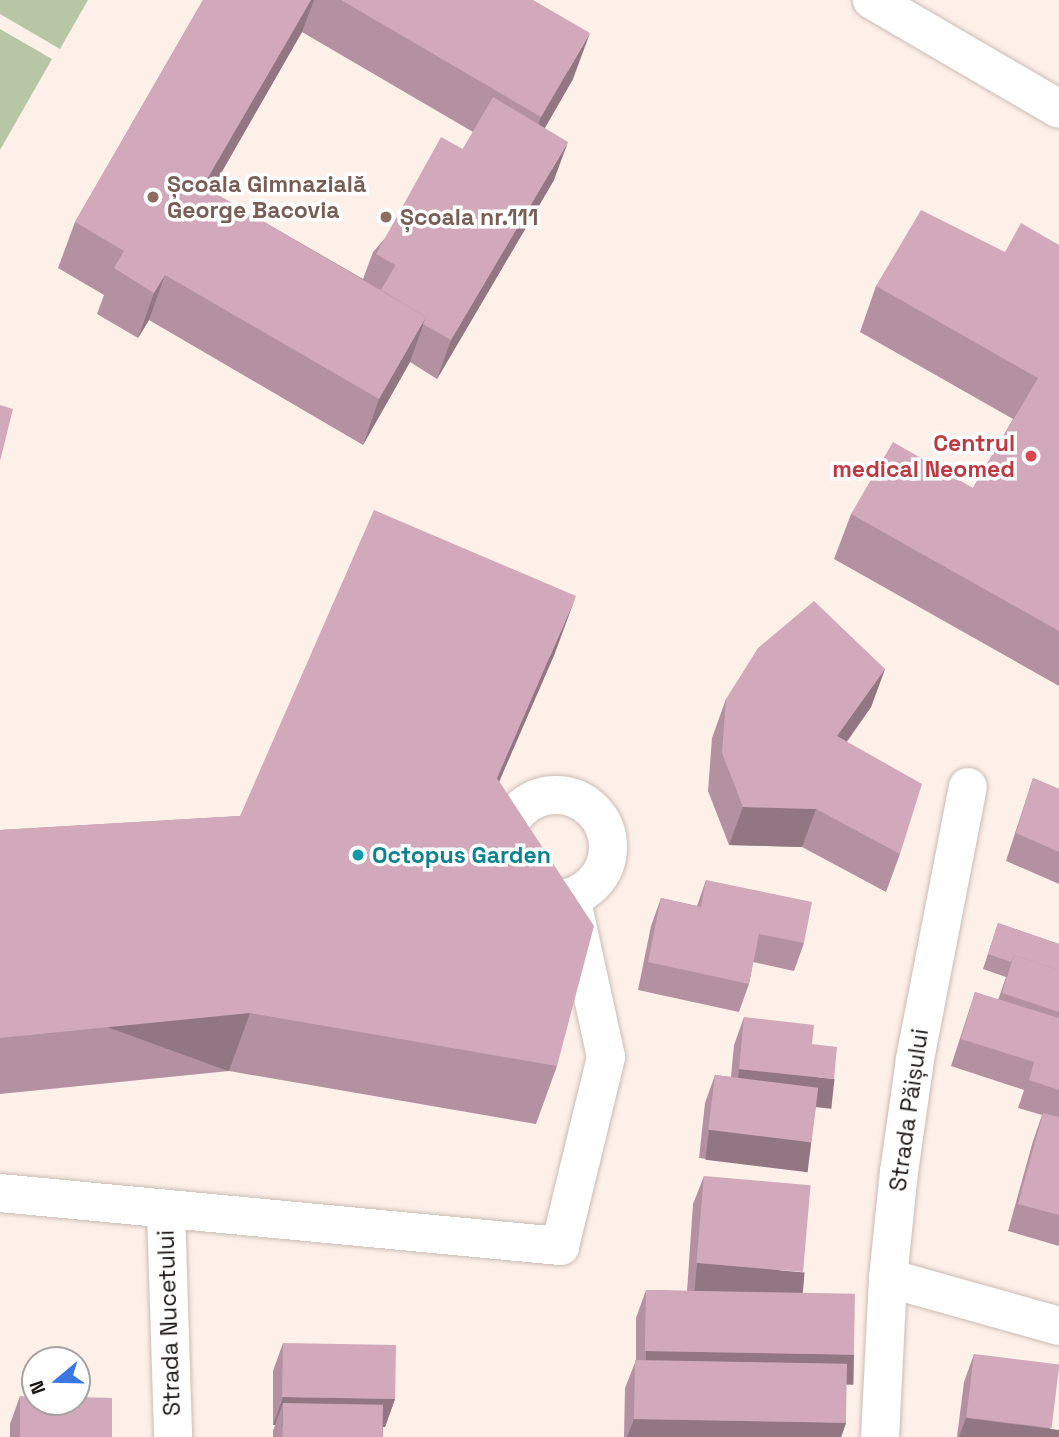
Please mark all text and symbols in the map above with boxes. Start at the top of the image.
place label: Școala Gimnazială George Bacovia [167,170,366,224]
marker: Școala Gimnazială George Bacovia [145,189,161,205]
place label: Școala nr.111 [400,203,538,231]
marker: Școala nr.111 [378,209,394,225]
place label: Centrul medical Neomed [832,429,1015,483]
marker: Centrul medical Neomed [1021,446,1041,466]
place label: Octopus Garden [372,841,551,869]
marker: Octopus Garden [350,847,366,863]
street label: Strada Păișului [884,1027,934,1193]
street label: Strada Nucetului [152,1230,186,1416]
north arrow [21,1346,91,1416]
text: N [24,1377,51,1397]

